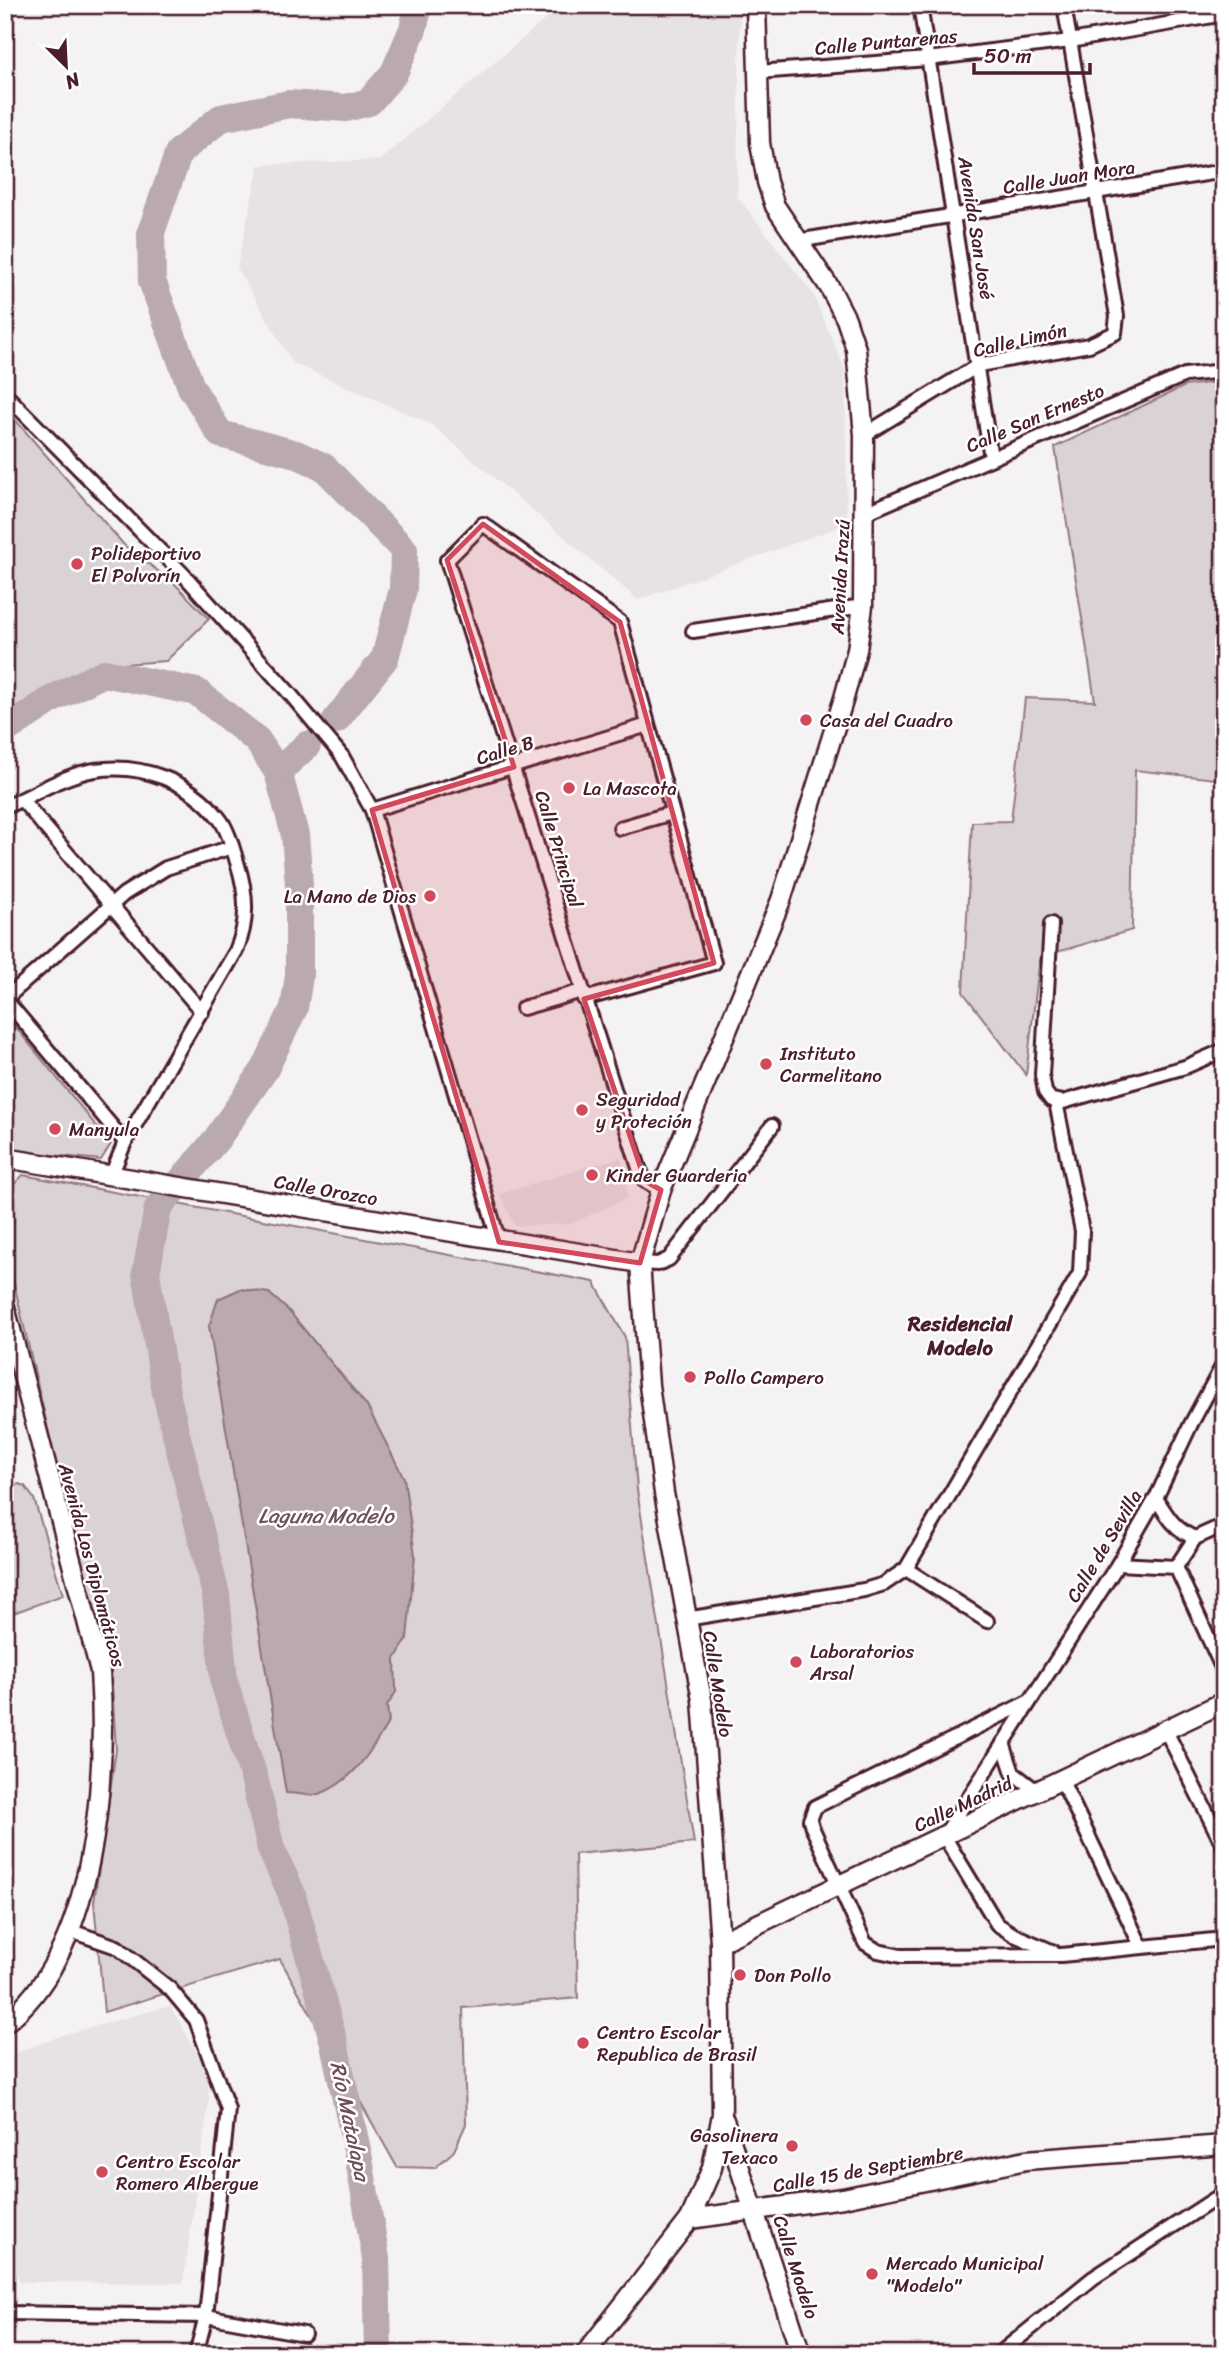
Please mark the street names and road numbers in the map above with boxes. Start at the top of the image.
street label: Calle Puntarenas [814,19,959,65]
street label: Calle Juan Mora [1001,150,1138,204]
street label: Avenida San José [948,153,1004,302]
street label: Calle Limón [970,313,1070,367]
street label: Calle San Ernesto [961,374,1110,462]
street label: Avenida Irazú [820,518,860,636]
street label: Calle B [472,726,538,774]
street label: Calle Principal [526,786,593,912]
street label: Calle Orozco [272,1165,381,1215]
street label: Avenida Los Diplomáticos [49,1458,135,1671]
street label: Calle de Sevilla [1057,1483,1151,1609]
street label: Calle Modelo [693,1628,743,1740]
street label: Calle Madrid [908,1766,1019,1841]
street label: Calle 15 de Septiembre [770,2136,966,2202]
street label: Calle Modelo [764,2211,828,2324]

